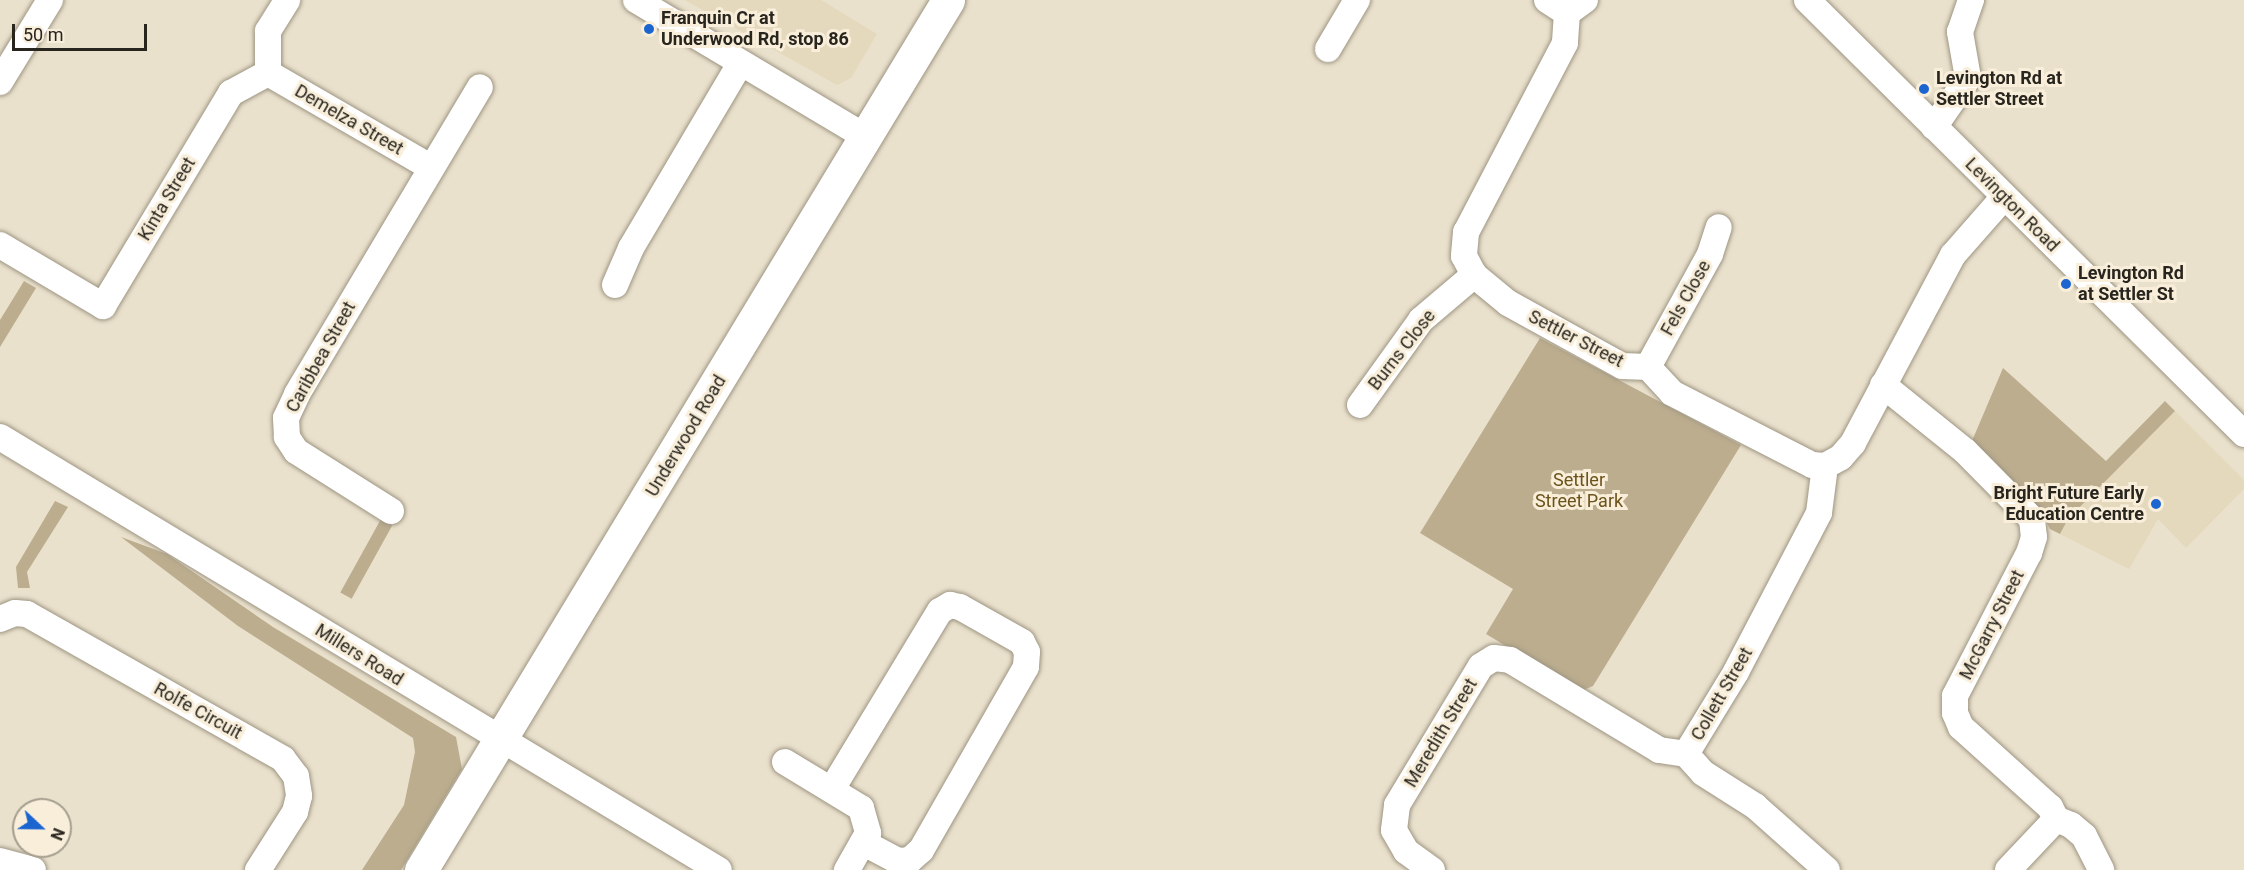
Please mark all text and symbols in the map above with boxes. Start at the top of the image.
place label: Franquin Cr at Underwood Rd, stop 86 [661,8,849,50]
scale bar [15,12,150,50]
marker: Franquin Cr at Underwood Rd, stop 86 [642,22,656,36]
text: 50 m [23,24,63,45]
place label: Levington Rd at Settler Street [1936,68,2062,110]
street label: Demelza Street [291,80,407,160]
marker: Levington Rd at Settler Street [1917,82,1931,96]
street label: Kinta Street [134,153,200,245]
street label: Levington Road [1961,154,2063,256]
street label: Fels Close [1657,257,1715,339]
place label: Levington Rd at Settler St [2078,263,2184,306]
marker: Levington Rd at Settler St [2059,277,2073,291]
street label: Caribbea Street [282,298,360,416]
street label: Burns Close [1364,305,1440,395]
street label: Settler Street [1525,306,1627,372]
street label: Underwood Road [641,371,731,501]
park label: Settler Street Park [1535,470,1623,512]
place label: Bright Future Early Education Centre [1993,483,2144,526]
marker: Bright Future Early Education Centre [2149,497,2163,511]
street label: McGarry Street [1955,567,2029,683]
street label: Millers Road [311,619,407,691]
street label: Collett Street [1687,644,1757,744]
street label: Meredith Street [1400,675,1482,791]
street label: Rolfe Circuit [150,678,246,744]
north arrow [12,798,72,858]
text: N [46,825,68,843]

